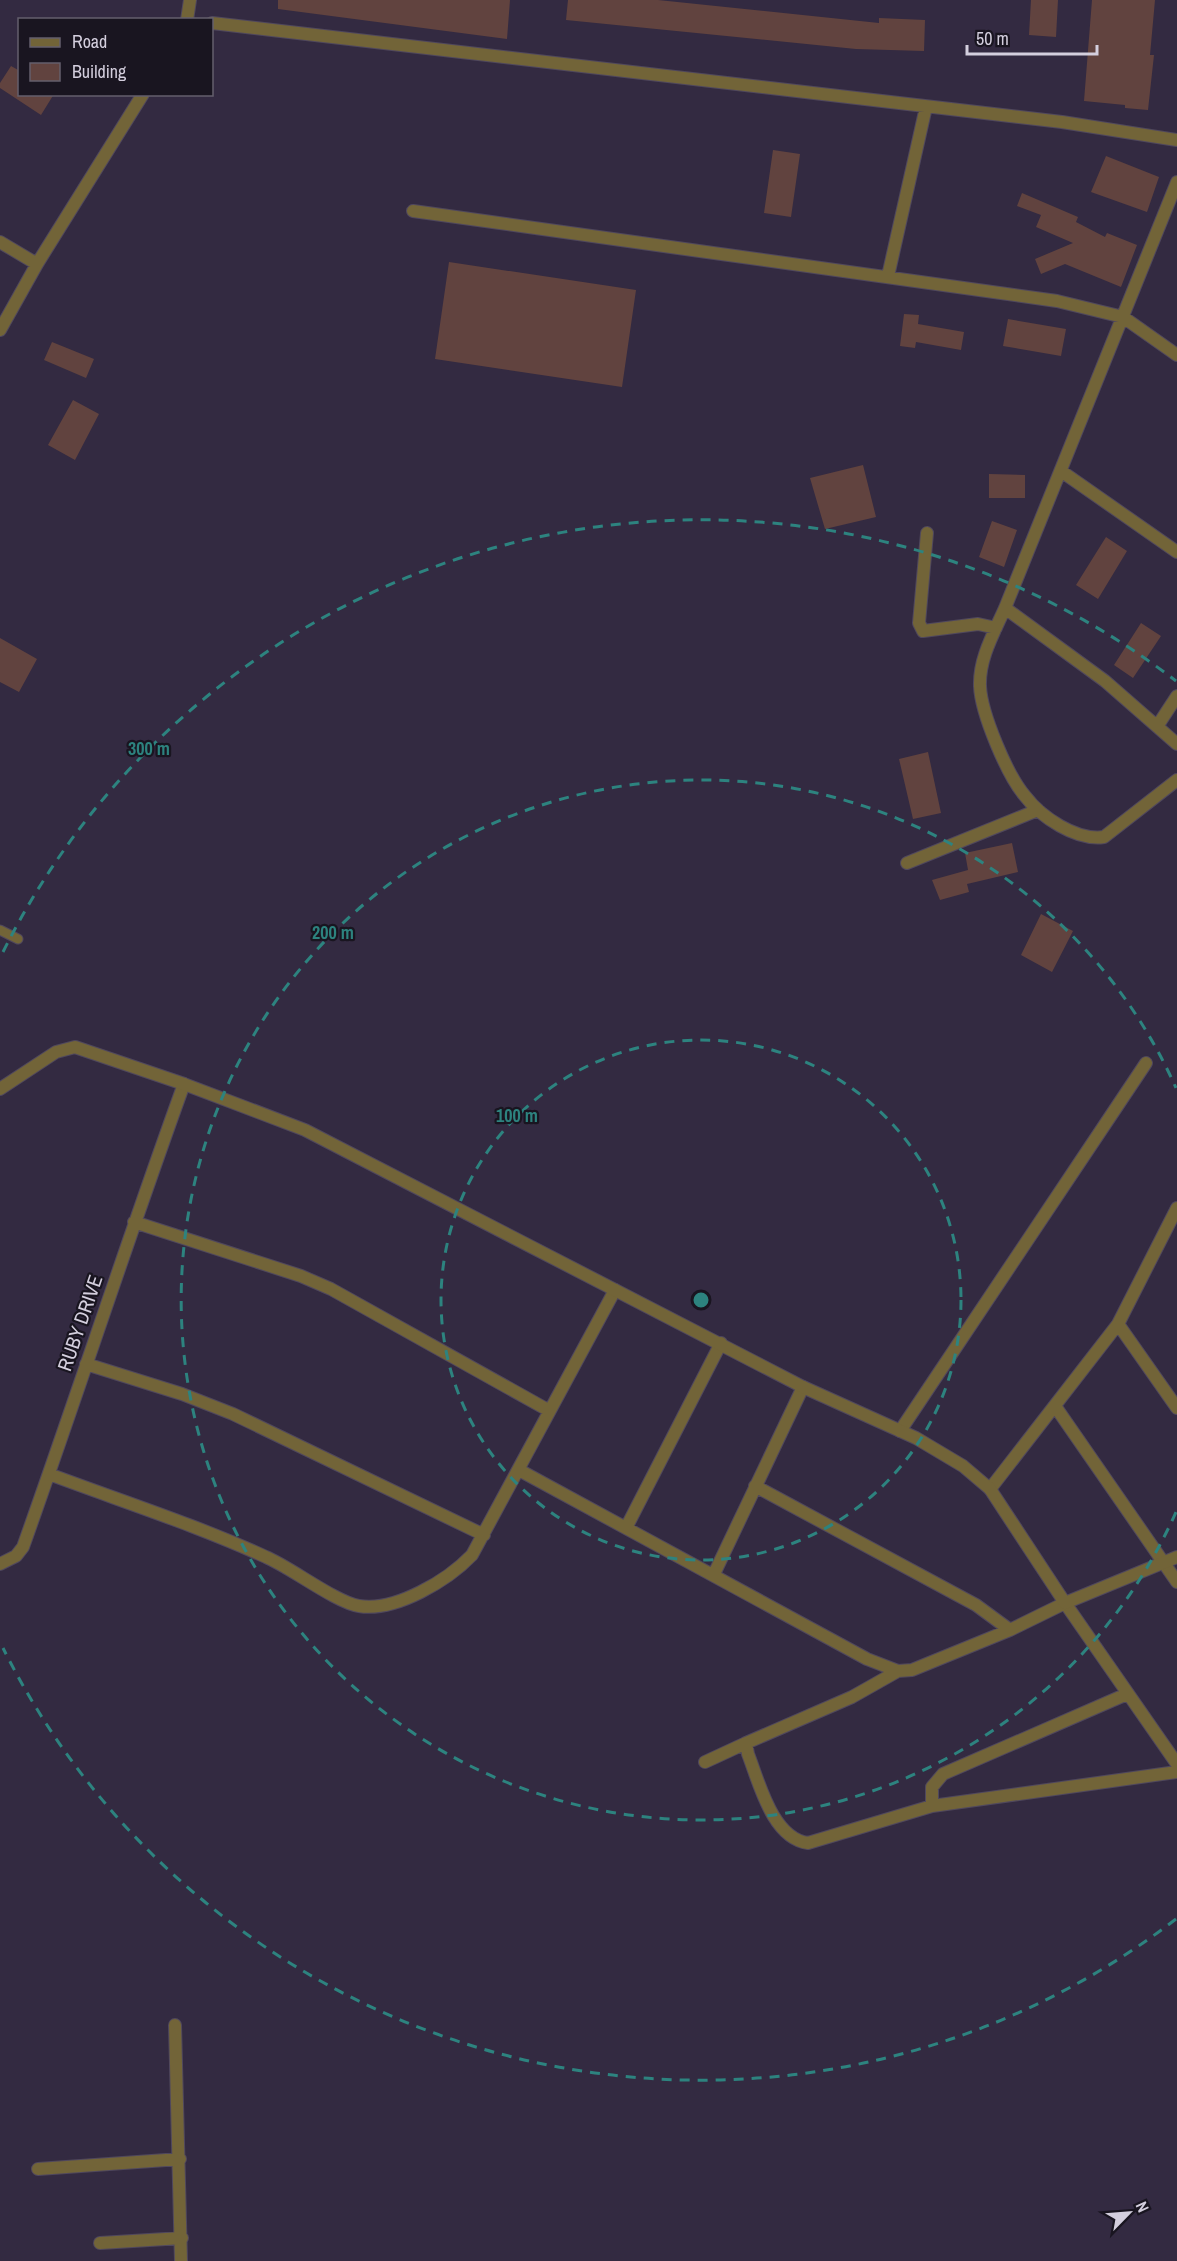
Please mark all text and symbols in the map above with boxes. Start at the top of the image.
legend [18,18,213,96]
scale bar [967,18,1098,56]
text: 50 m [976,26,1009,51]
text: Road [72,29,107,54]
text: Building [72,59,127,84]
text: 300 m [128,736,170,761]
text: 200 m [312,920,354,945]
text: 100 m [496,1103,538,1128]
street label: RUBY DRIVE [50,1271,109,1374]
centre of rings [691,1290,711,1310]
north arrow [1099,2183,1159,2243]
text: N [1131,2198,1155,2216]

